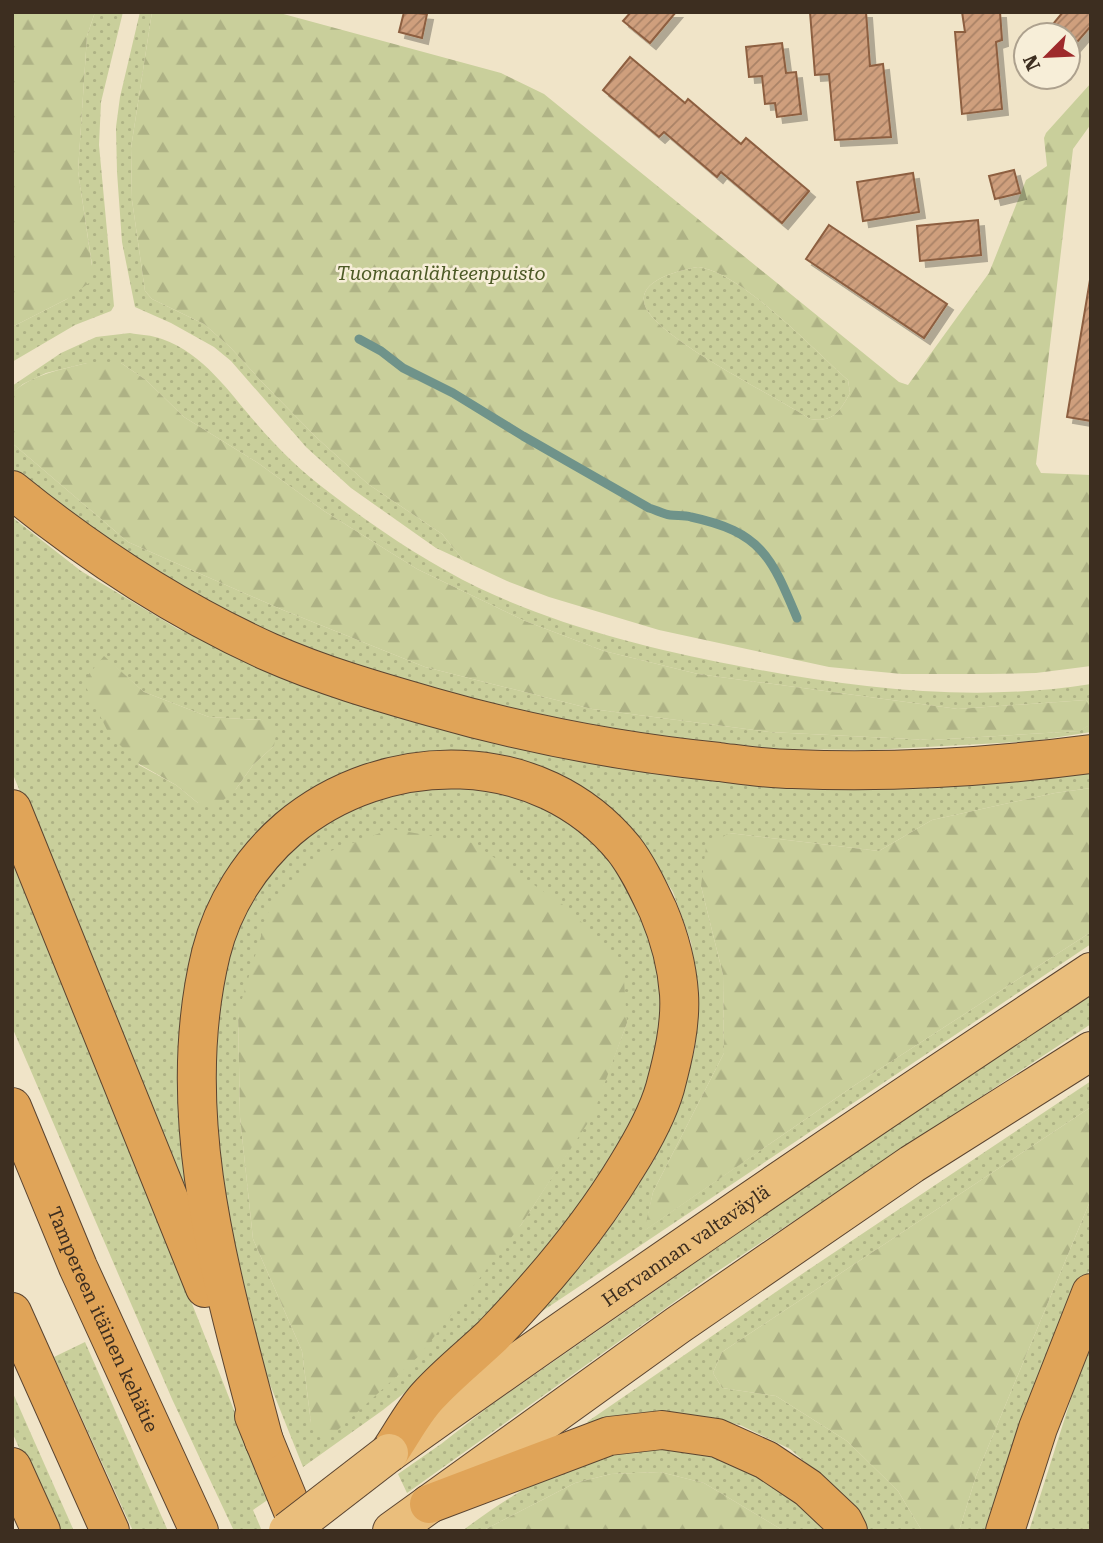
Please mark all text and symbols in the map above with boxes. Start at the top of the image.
north arrow [1012,21,1082,91]
text: N [1018,51,1045,74]
park label: Tuomaanlähteenpuisto [337,262,545,285]
street label: Hervannan valtaväylä [597,1179,775,1311]
street label: Tampereen itäinen kehätie [43,1203,164,1436]

